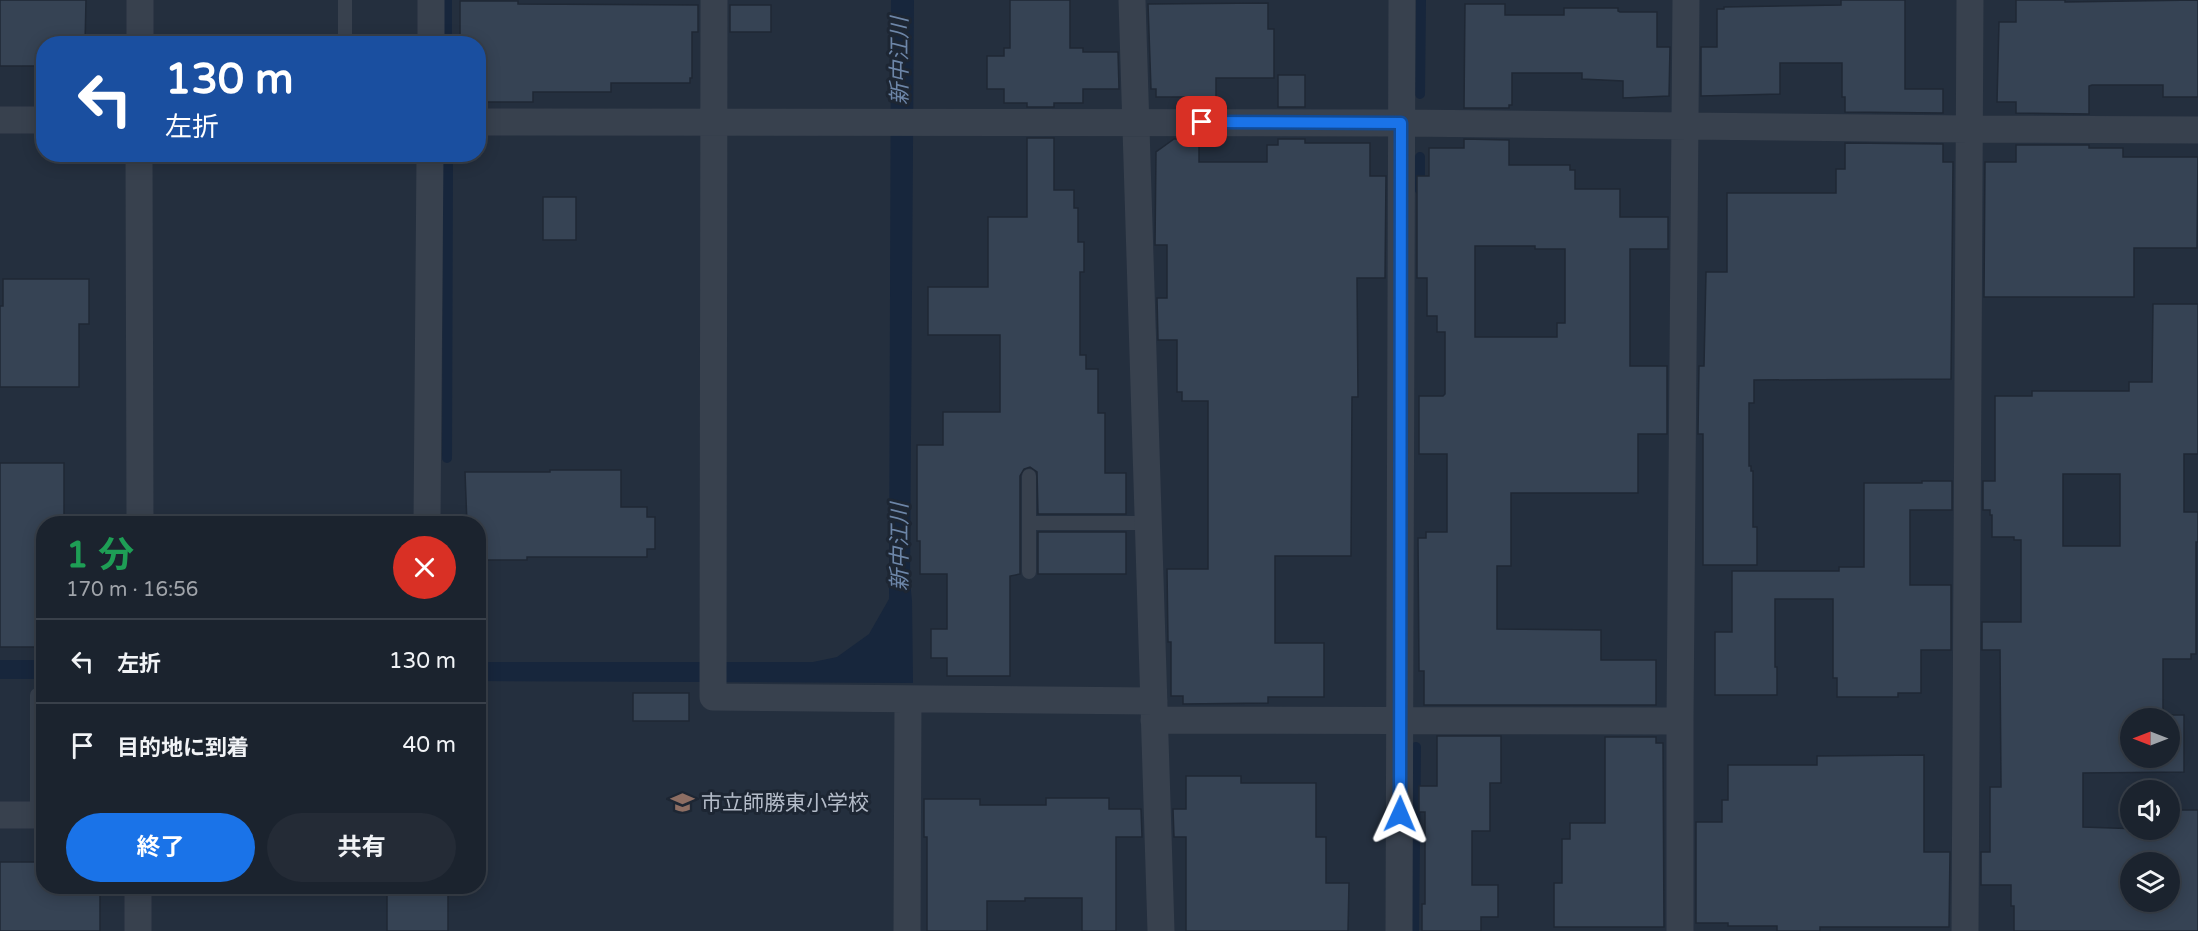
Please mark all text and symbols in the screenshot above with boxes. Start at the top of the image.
water label: 新中江川 [887,15,913,105]
text: 130 m [165,54,294,105]
icon: left [66,60,144,138]
pin [1176,96,1227,147]
icon: arrive [1185,105,1218,138]
text: 左折 [165,111,219,144]
water label: 新中江川 [887,501,913,591]
text: 1 分 [66,534,134,577]
button: close [393,536,456,599]
text: 170 m · 16:56 [66,578,198,602]
icon: left [66,645,99,678]
text: 130 m [389,648,456,674]
text: 左折 [117,651,161,677]
north arrow [2120,708,2180,768]
map controls [2120,708,2180,912]
icon: arrive [66,729,99,762]
text: 40 m [402,732,456,758]
text: 目的地に到着 [117,735,249,761]
button: sound [2120,780,2180,840]
position arrow [1368,782,1432,846]
school or university icon: 市立師勝東小学校 [670,790,696,816]
place label: 市立師勝東小学校 [701,791,869,816]
button: 終了 [66,813,255,882]
button: 共有 [267,813,456,882]
button: layers [2120,852,2180,912]

